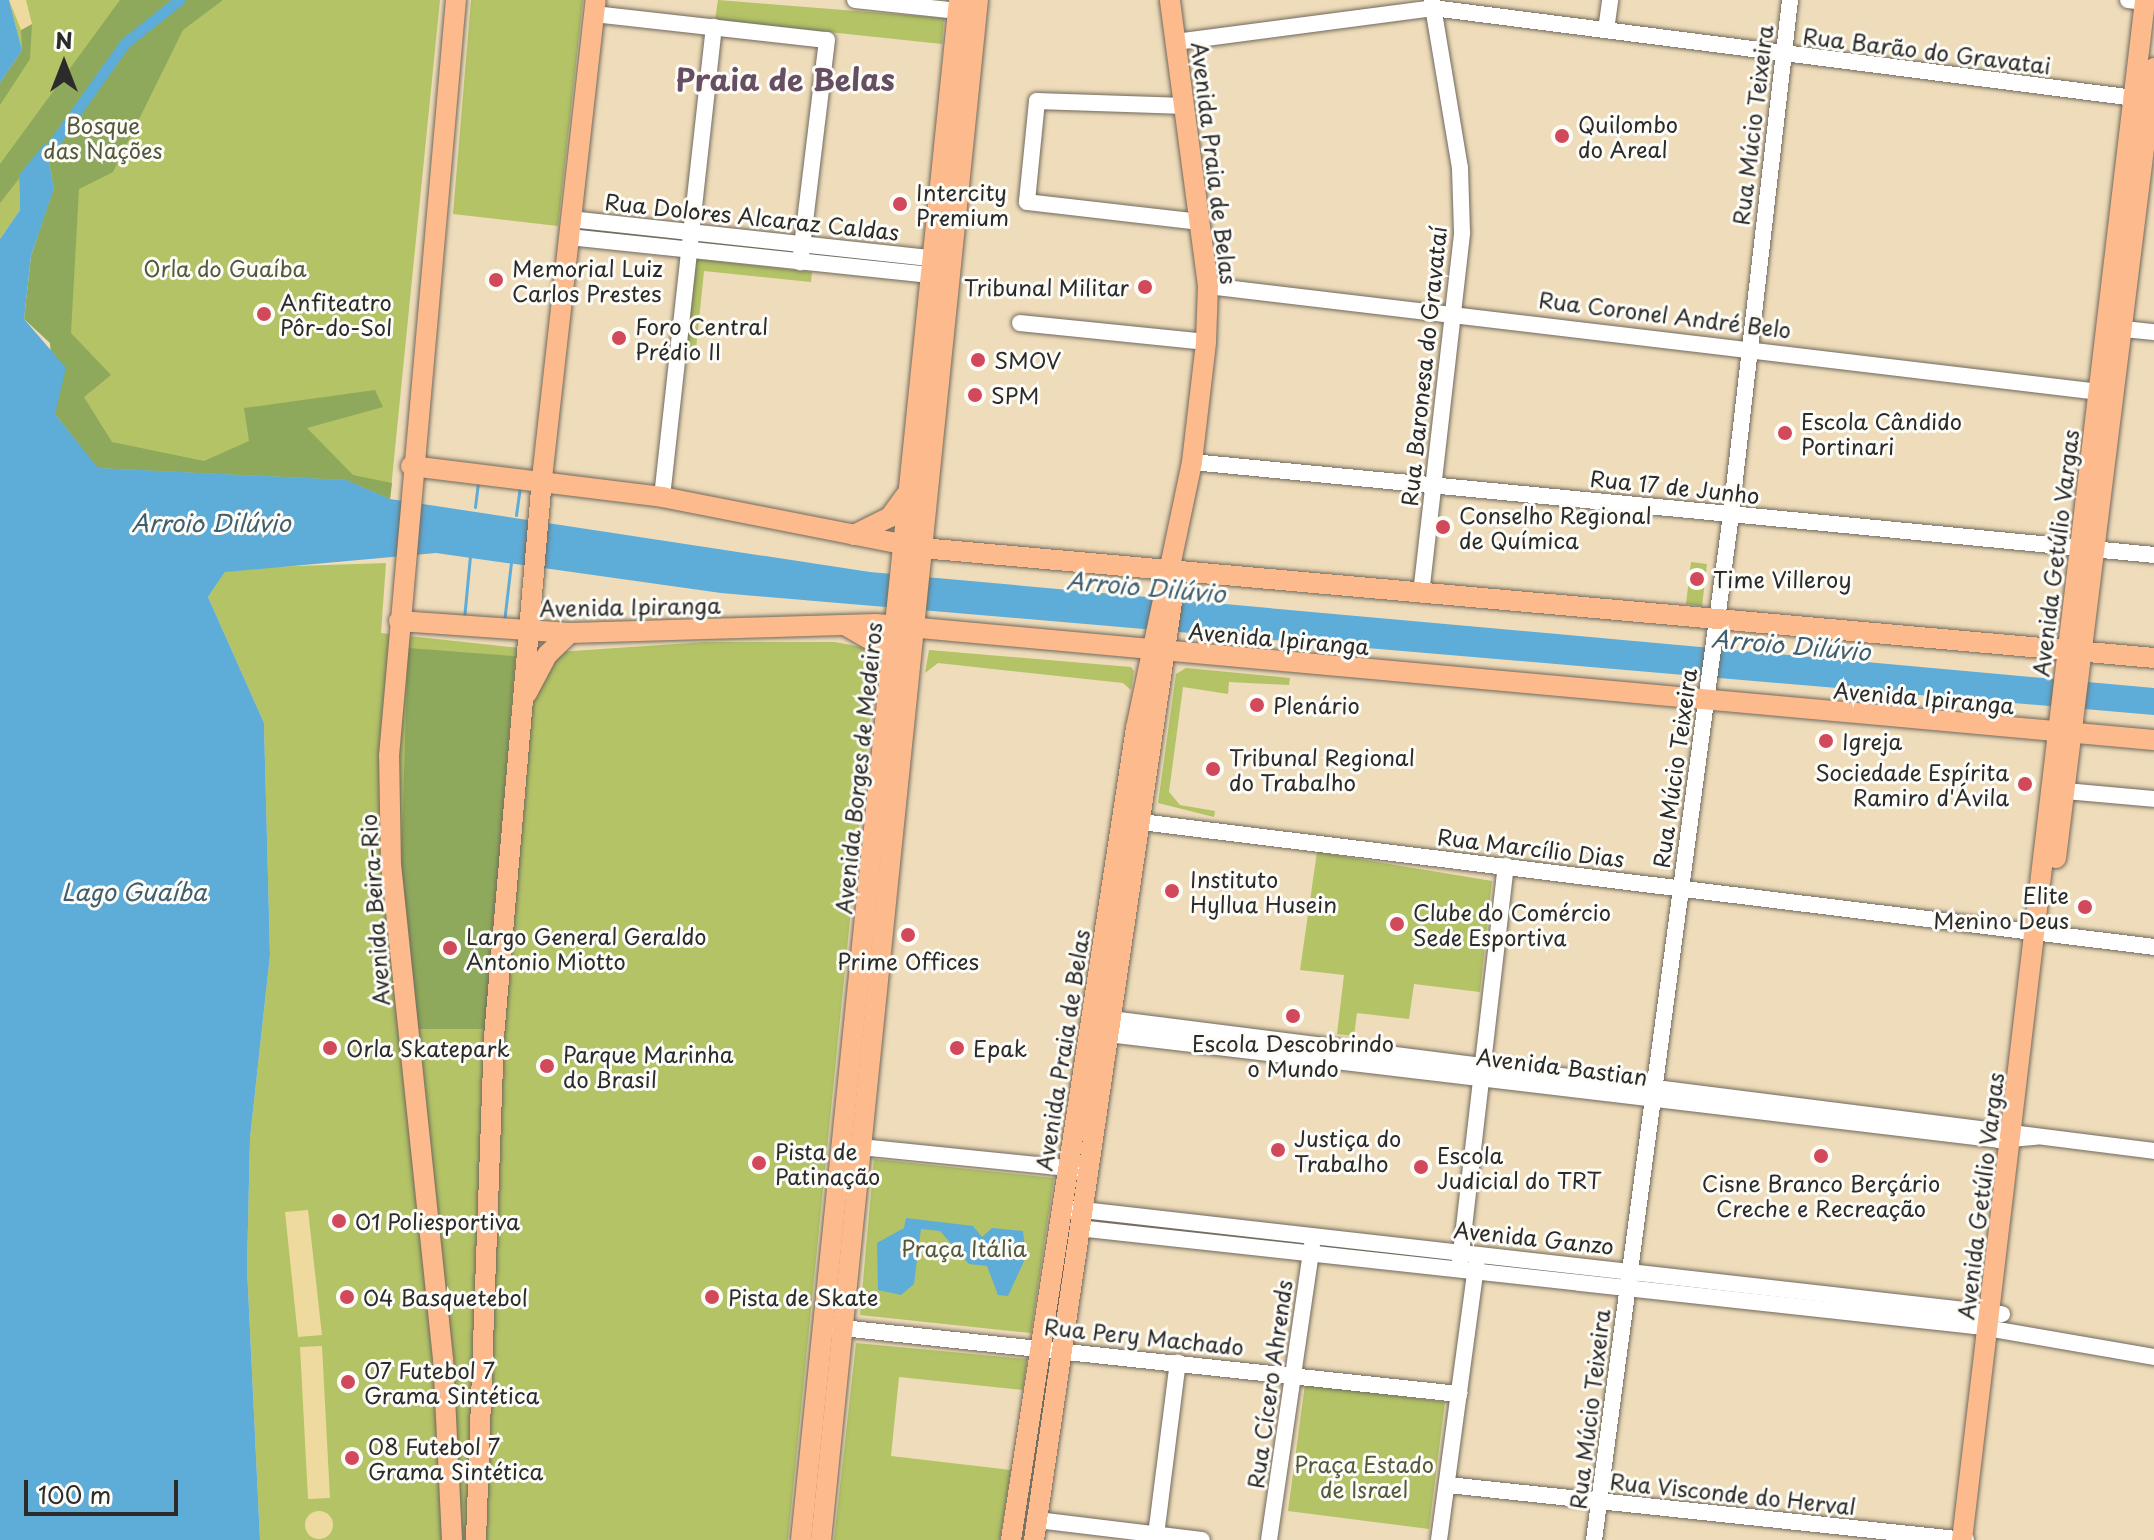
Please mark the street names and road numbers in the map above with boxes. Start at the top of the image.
street label: Rua Barão do Gravatai [1802,22,2052,78]
street label: Rua Múcio Teixeira [1727,23,1777,227]
street label: Avenida Praia de Belas [1187,41,1243,285]
street label: Rua Dolores Alcaraz Caldas [603,187,901,245]
street label: Rua Baronesa do Gravataí [1395,223,1451,509]
street label: Rua Coronel André Belo [1537,285,1793,343]
street label: Avenida Getúlio Vargas [2027,428,2083,678]
street label: Rua 17 de Junho [1587,464,1763,508]
street label: Avenida Ipiranga [540,591,720,621]
street label: Avenida Ipiranga [1188,617,1370,659]
street label: Avenida Borges de Medeiros [829,620,887,916]
street label: Rua Múcio Teixeira [1647,666,1701,870]
street label: Avenida Ipiranga [1833,676,2015,718]
street label: Avenida Beira-Rio [354,814,394,1006]
street label: Rua Marcílio Dias [1435,822,1627,872]
street label: Avenida Praia de Belas [1030,928,1094,1172]
street label: Avenida Bastian [1475,1042,1649,1090]
street label: Avenida Getúlio Vargas [1952,1071,2008,1321]
street label: Avenida Ganzo [1453,1216,1615,1258]
street label: Rua Cícero Ahrends [1241,1278,1297,1490]
street label: Rua Múcio Teixeira [1564,1307,1614,1511]
street label: Rua Pery Machado [1043,1312,1245,1360]
street label: Rua Visconde do Herval [1607,1467,1859,1519]

